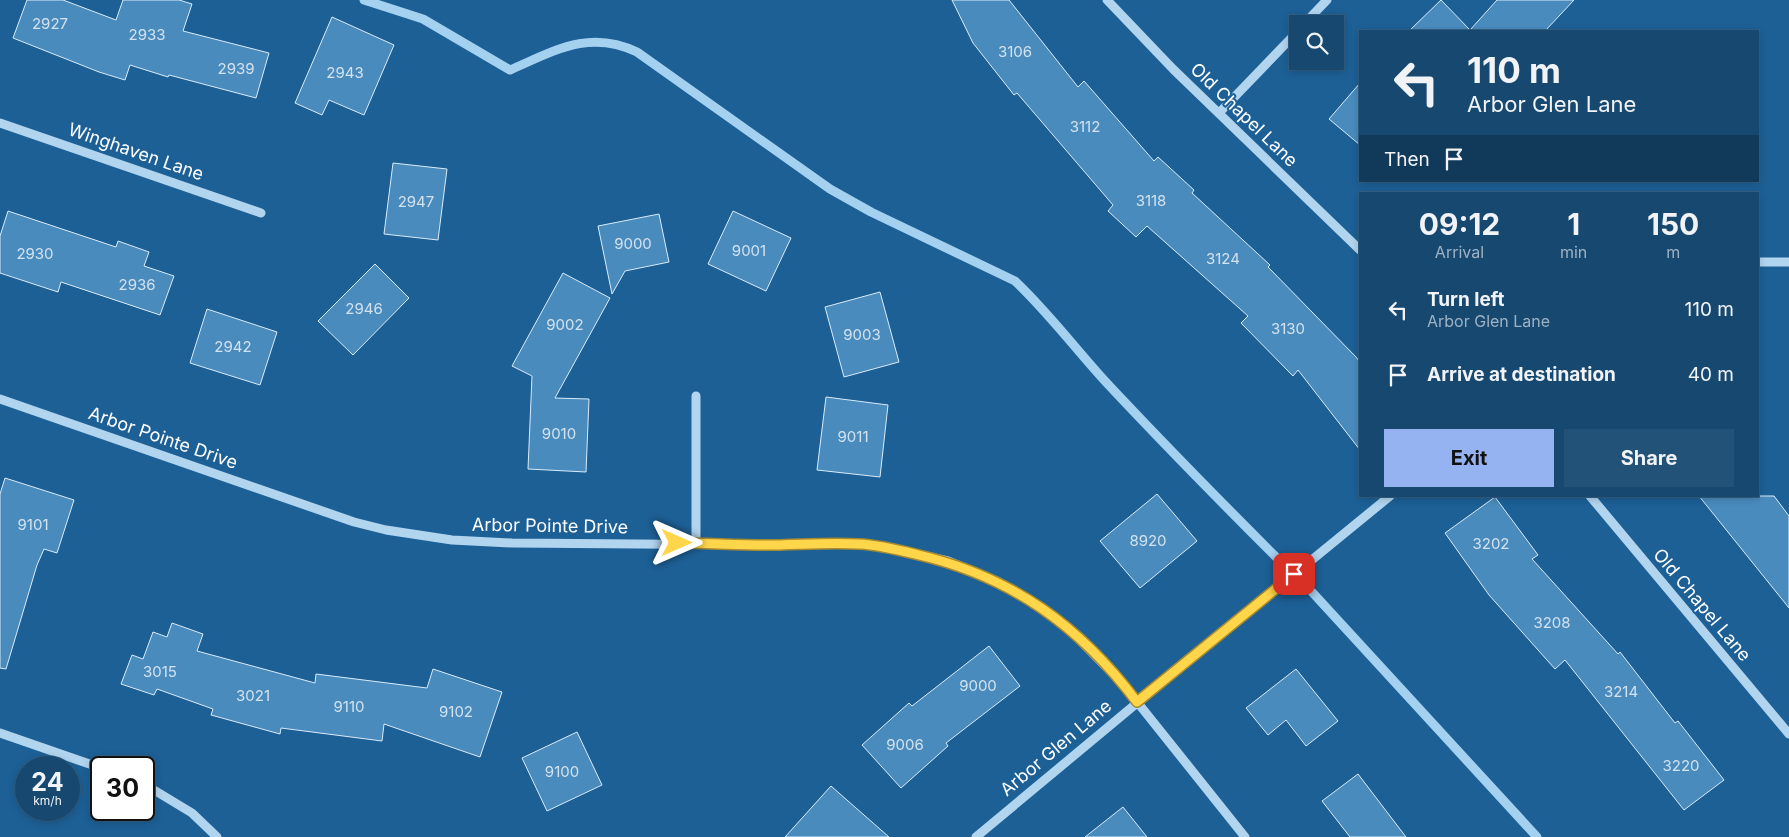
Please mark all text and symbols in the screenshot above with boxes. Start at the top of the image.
house number: 2927 [32,14,68,33]
map controls [1289,15,1344,70]
button: search [1289,15,1344,70]
house number: 2933 [129,25,165,44]
house number: 3106 [998,42,1032,61]
text: 110 m [1467,49,1561,91]
icon: left [1384,50,1449,115]
street label: Old Chapel Lane [1187,58,1302,171]
house number: 2939 [217,59,255,78]
house number: 2943 [326,63,364,82]
text: Arbor Glen Lane [1467,91,1636,117]
house number: 3112 [1070,117,1100,136]
street label: Winghaven Lane [66,119,207,185]
icon: arrive [1440,145,1468,173]
text: Then [1384,148,1430,171]
house number: 3118 [1136,191,1166,210]
house number: 2947 [398,192,434,211]
text: 09:12 [1419,206,1500,242]
text: 1 [1567,206,1580,242]
text: 150 [1647,206,1699,242]
house number: 9000 [614,234,652,253]
house number: 9001 [732,241,766,260]
text: Arrival [1435,242,1484,262]
text: min [1560,242,1587,262]
text: m [1666,242,1680,262]
house number: 2930 [16,244,54,263]
house number: 3124 [1206,249,1240,268]
house number: 2936 [118,275,156,294]
text: Turn left [1427,288,1505,311]
icon: left [1384,296,1412,324]
text: 110 m [1685,298,1734,321]
house number: 2946 [345,299,383,318]
text: Arbor Glen Lane [1427,311,1550,331]
house number: 9002 [546,315,584,334]
house number: 3130 [1271,319,1305,338]
house number: 9003 [843,325,881,344]
house number: 2942 [214,337,252,356]
icon: arrive [1384,361,1412,389]
text: Arrive at destination [1427,363,1616,386]
text: 40 m [1688,363,1734,386]
street label: Arbor Pointe Drive [86,402,240,473]
house number: 9010 [542,424,576,443]
house number: 9011 [838,427,868,446]
button: Exit [1384,429,1554,487]
button: Share [1564,429,1734,487]
street label: Arbor Pointe Drive [472,514,628,537]
house number: 9101 [18,515,48,534]
position arrow [650,516,702,568]
house number: 8920 [1129,531,1167,550]
house number: 3202 [1472,534,1510,553]
street label: Old Chapel Lane [1649,544,1756,665]
pin [1273,553,1315,595]
icon: arrive [1280,560,1308,588]
house number: 3208 [1533,613,1571,632]
house number: 3015 [143,662,177,681]
house number: 9000 [959,676,997,695]
house number: 3214 [1604,682,1638,701]
house number: 3021 [236,686,270,705]
street label: Arbor Glen Lane [996,695,1115,800]
house number: 9110 [334,697,364,716]
house number: 9102 [439,702,473,721]
house number: 9006 [886,735,924,754]
speed limit sign: 30 [90,756,155,821]
house number: 3220 [1662,756,1700,775]
house number: 9100 [545,762,579,781]
text: 24 [31,767,64,797]
text: km/h [33,793,62,808]

